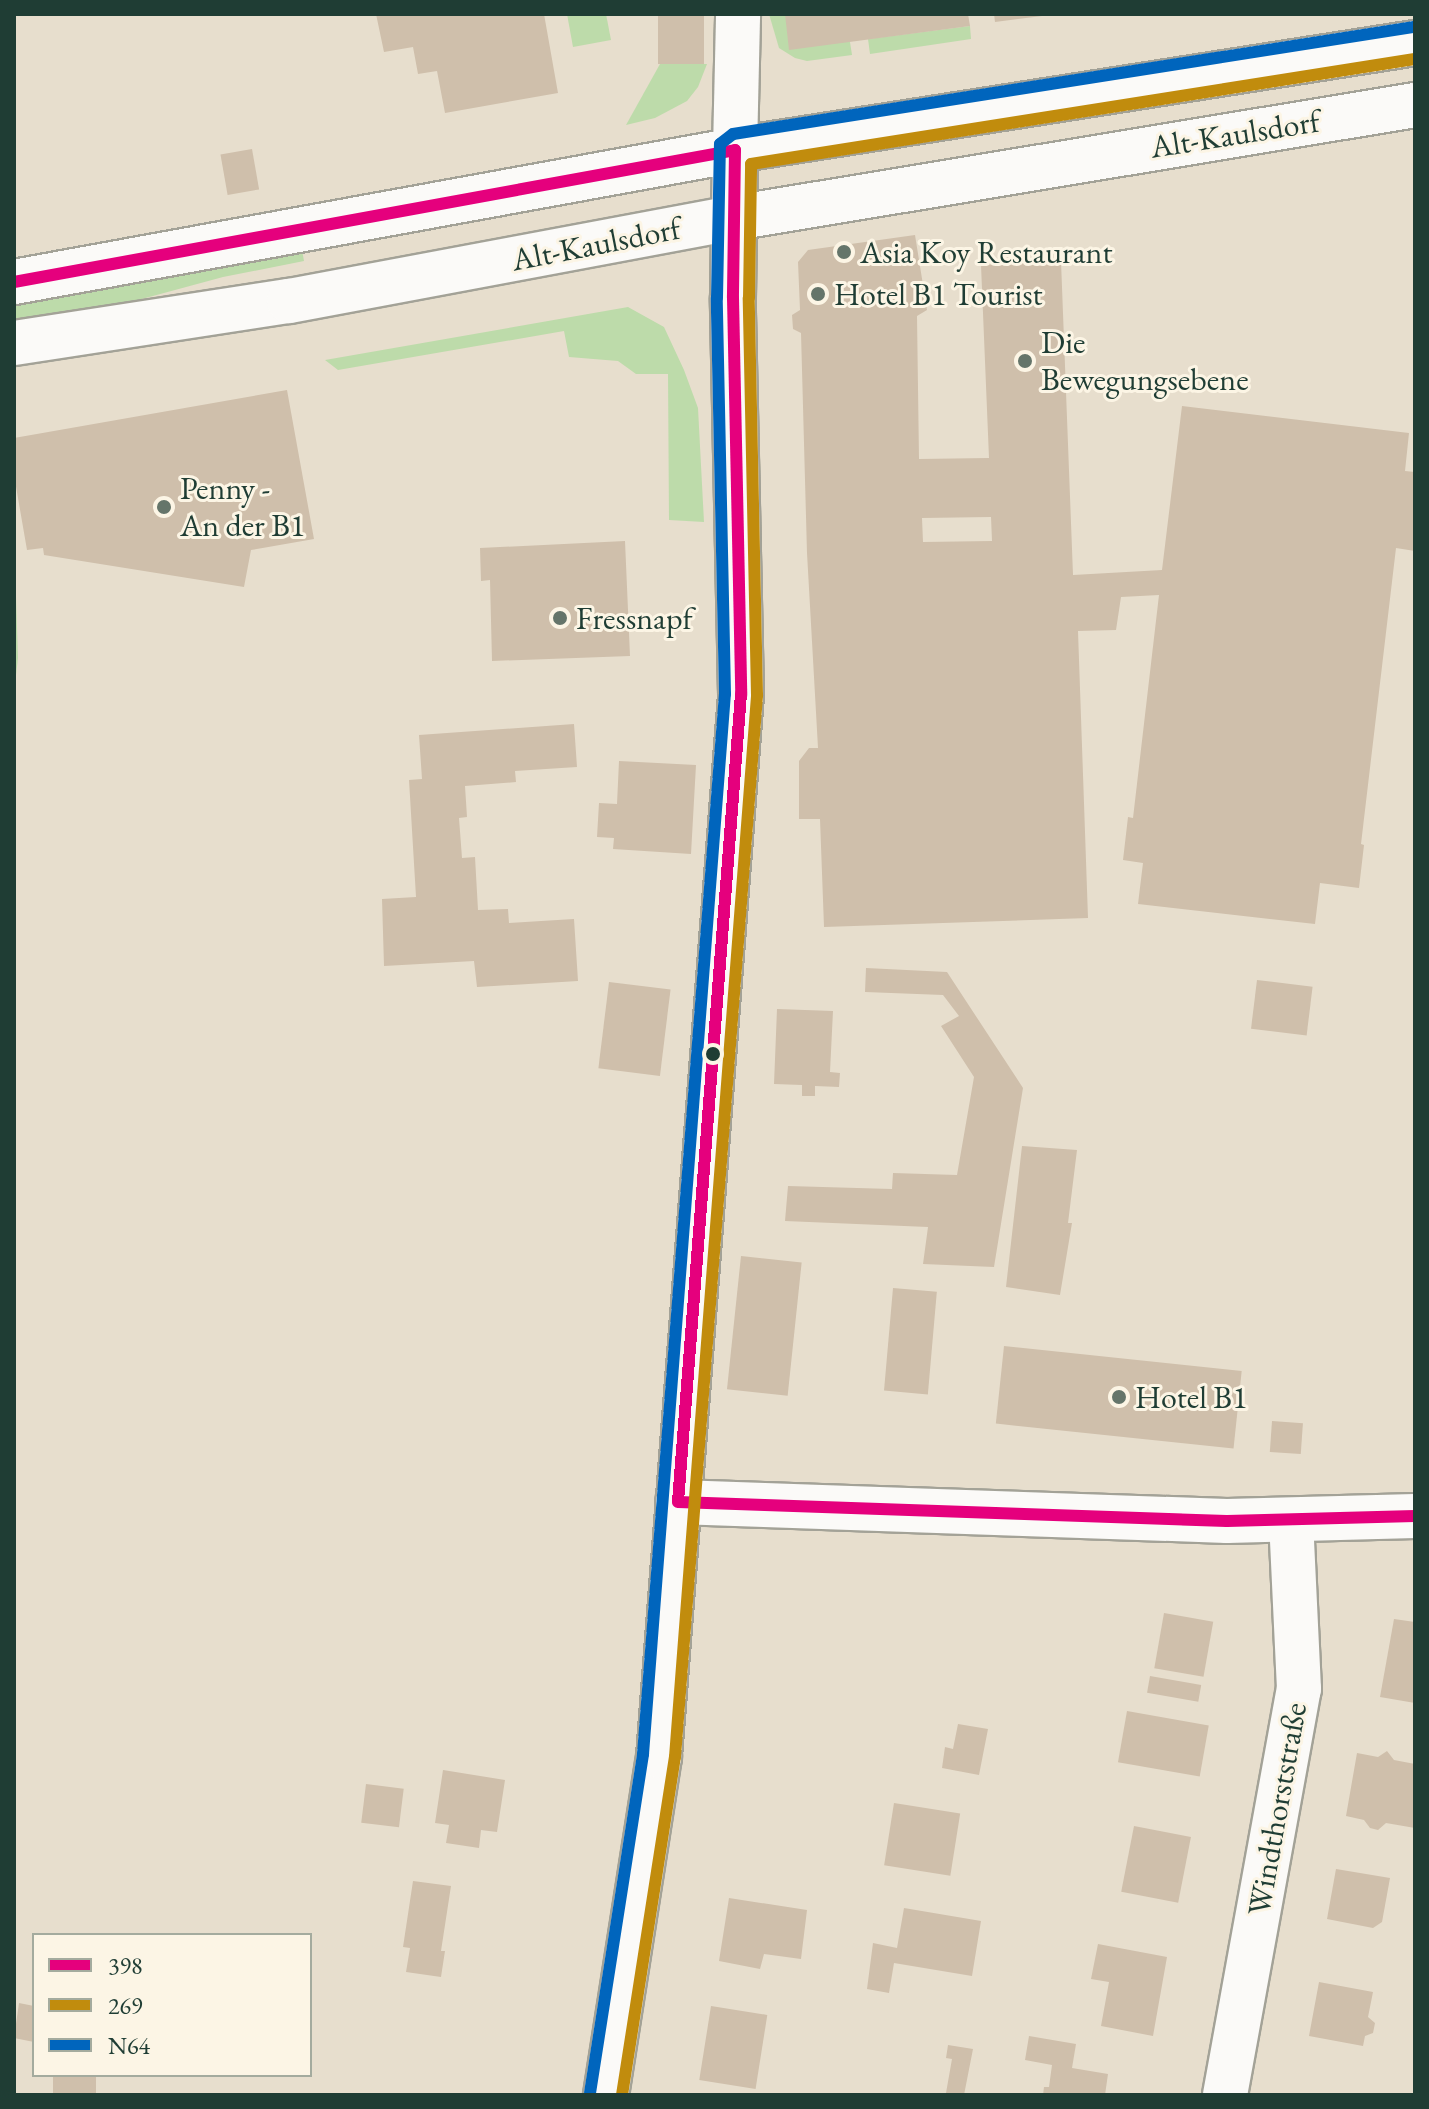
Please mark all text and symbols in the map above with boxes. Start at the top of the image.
street label: Alt-Kaulsdorf [1148,102,1322,166]
street label: Alt-Kaulsdorf [508,209,684,279]
place label: Asia Koy Restaurant [860,233,1112,271]
marker: Asia Koy Restaurant [835,243,853,261]
place label: Hotel B1 Tourist [834,275,1043,313]
marker: Hotel B1 Tourist [809,285,827,303]
place label: Die Bewegungsebene [1041,324,1249,399]
marker: Die Bewegungsebene [1016,352,1034,370]
place label: Penny - An der B1 [180,470,305,545]
marker: Penny - An der B1 [155,498,173,516]
place label: Fressnapf [576,599,693,637]
marker: Fressnapf [551,609,569,627]
unlabelled marker [705,1046,721,1062]
place label: Hotel B1 [1135,1378,1248,1416]
marker: Hotel B1 [1110,1388,1128,1406]
street label: Windthorststraße [1239,1700,1315,1918]
legend [32,1933,312,2077]
text: 398 [108,1950,143,1981]
text: 269 [108,1990,143,2021]
text: N64 [108,2030,150,2061]

